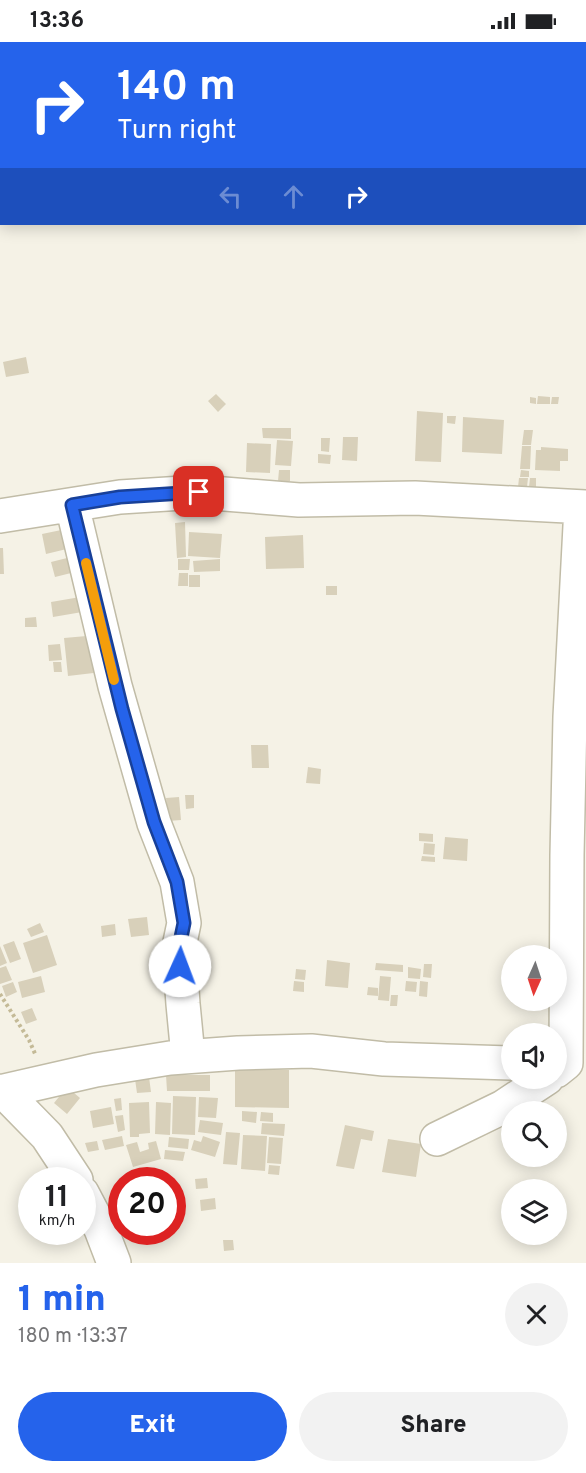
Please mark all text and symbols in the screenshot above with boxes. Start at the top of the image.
text: 13:36 [30,8,84,35]
text: 140 m [117,62,236,115]
icon: right [18,66,96,144]
text: Turn right [117,114,236,148]
icon: left [214,180,247,213]
icon: ahead [277,180,310,213]
icon: right [340,180,373,213]
pin [173,466,224,517]
icon: arrive [182,475,215,508]
position arrow [148,934,212,998]
north arrow [501,945,567,1011]
map controls [501,945,567,1245]
button: sound [501,1023,567,1089]
button: search [501,1101,567,1167]
speed limit sign: 20 [108,1167,186,1245]
button: layers [501,1179,567,1245]
text: 11 [45,1180,69,1217]
text: km/h [39,1212,75,1231]
text: 1 min [18,1278,106,1324]
button: close [505,1283,568,1346]
text: 180 m · 13:37 [18,1324,128,1350]
button: Exit [18,1392,287,1461]
button: Share [299,1392,568,1461]

